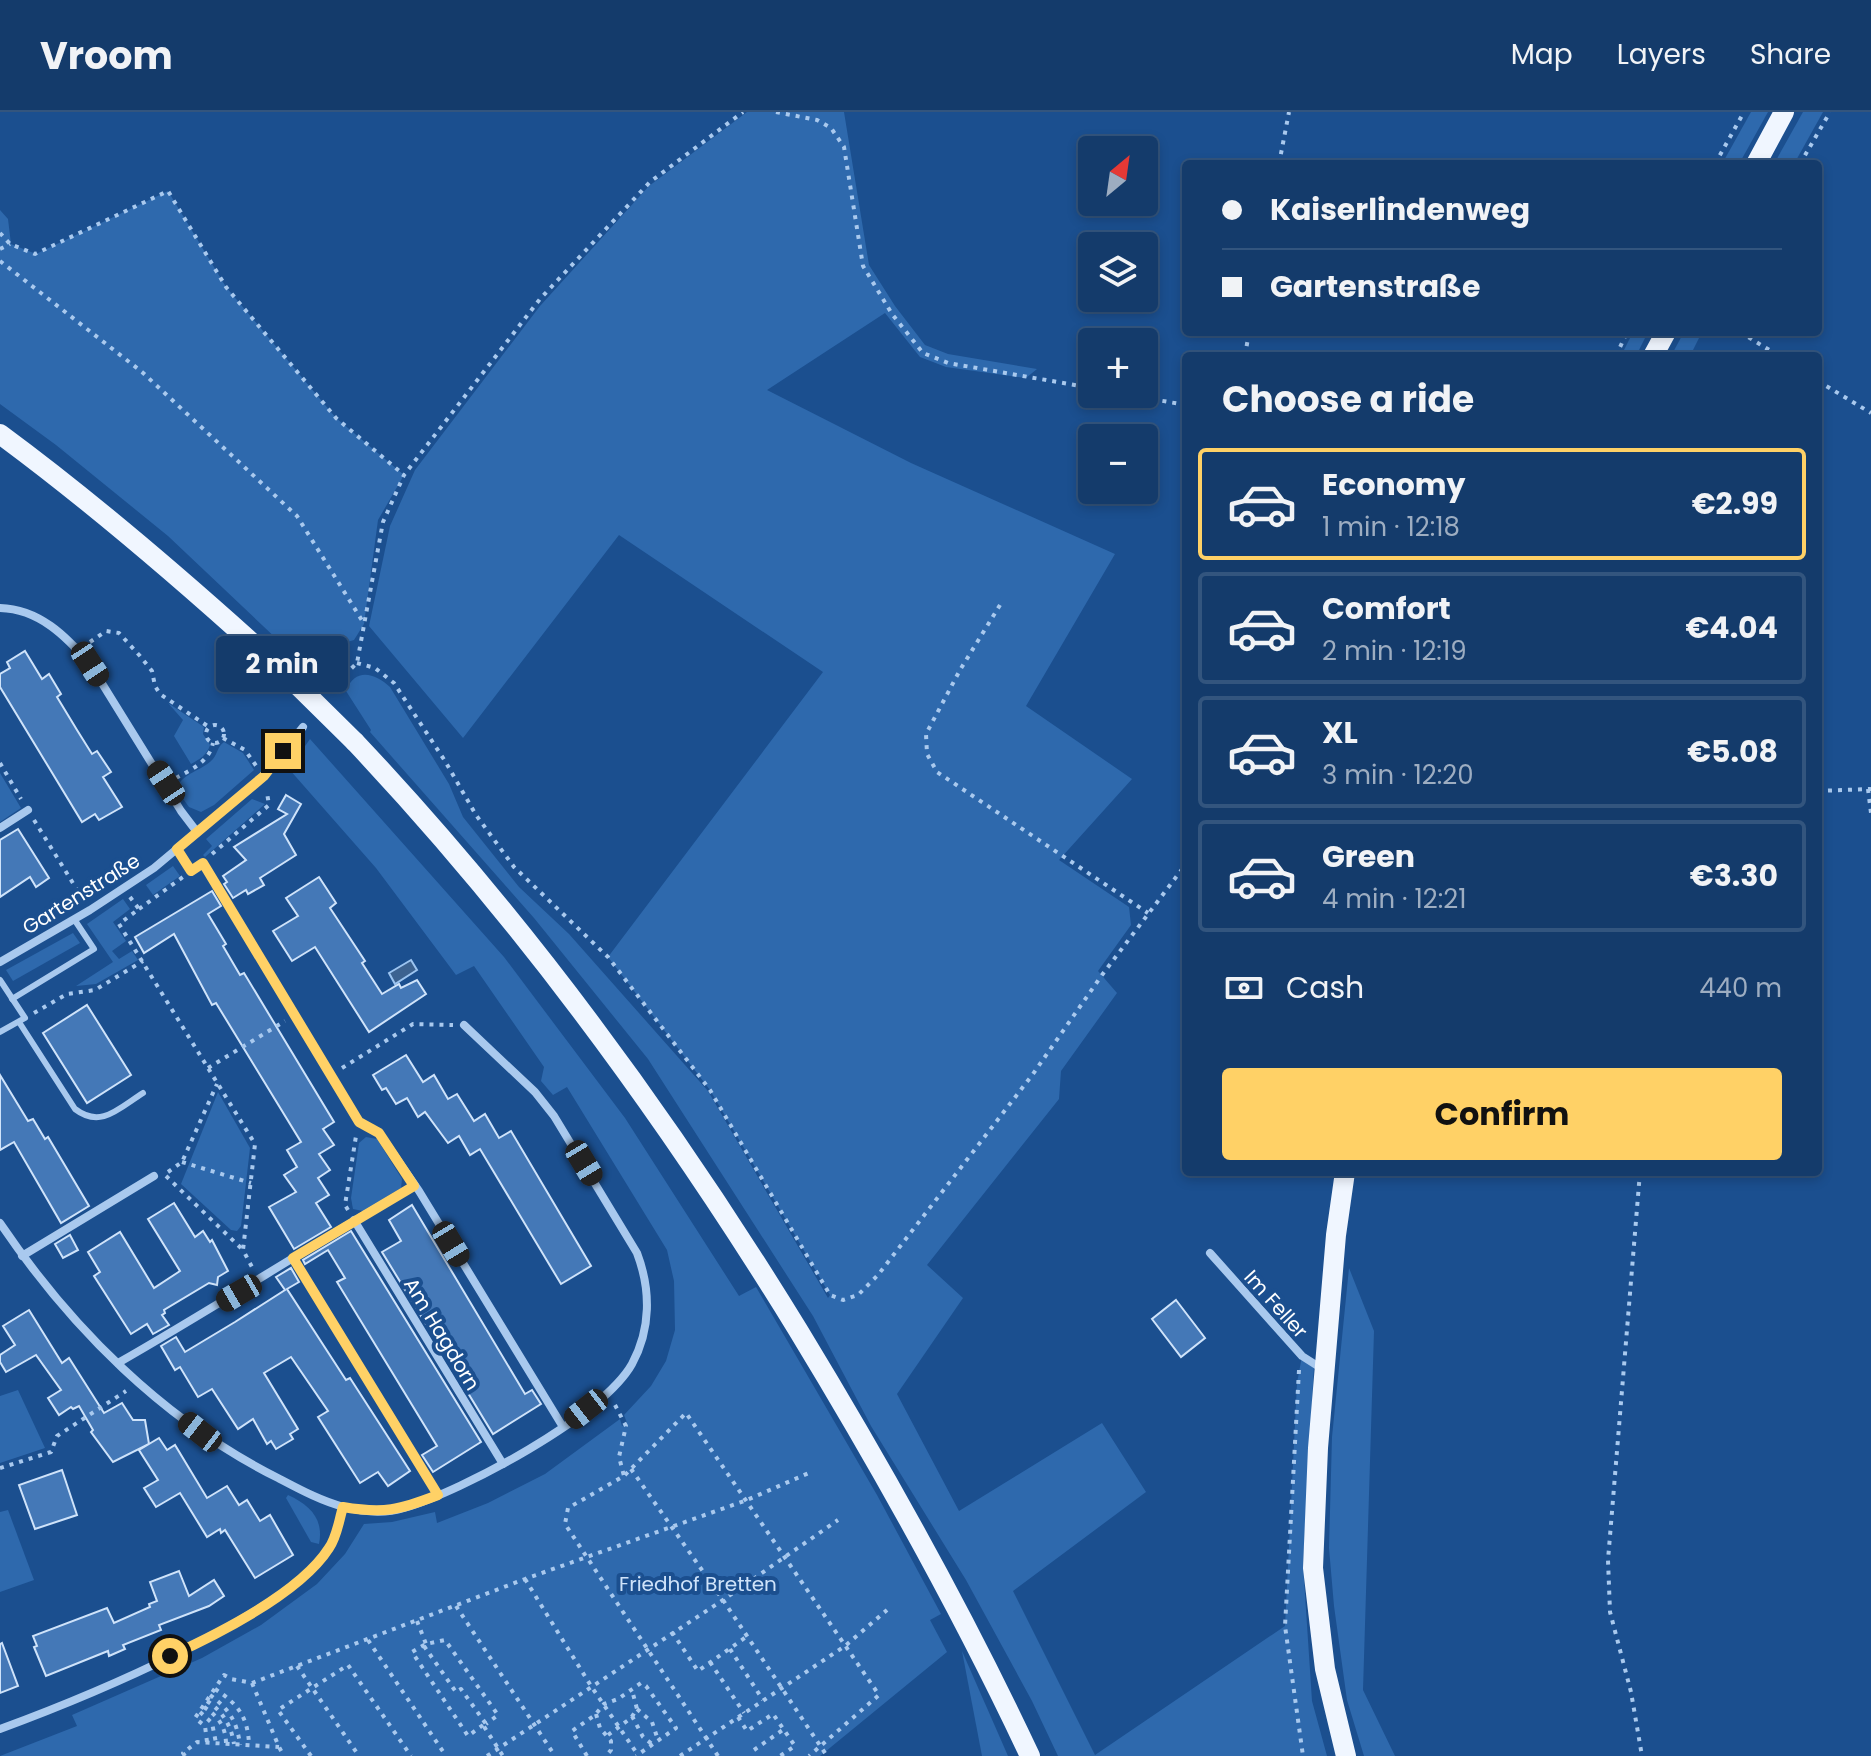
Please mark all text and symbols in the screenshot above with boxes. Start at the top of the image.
text: Vroom [40,29,173,82]
text: Map [1511,35,1573,74]
text: Layers [1617,35,1706,74]
text: Share [1750,35,1831,74]
north arrow [1078,136,1158,216]
map controls [1078,136,1158,504]
text: Kaiserlindenweg [1270,188,1530,231]
button: layers [1078,232,1158,312]
text: Gartenstraße [1270,265,1480,308]
button: + [1078,328,1158,408]
text: Choose a ride [1222,374,1474,425]
button: − [1078,424,1158,504]
text: Economy [1322,463,1466,506]
icon: car [1226,468,1298,540]
text: €2.99 [1692,482,1778,525]
text: 1 min · 12:18 [1322,509,1460,545]
text: Comfort [1322,587,1451,630]
icon: car [1226,592,1298,664]
text: €4.04 [1685,606,1778,649]
text: 2 min · 12:19 [1322,633,1467,669]
callout: 2 min [217,635,349,691]
car [67,637,113,691]
text: 2 min [245,646,319,682]
text: XL [1322,711,1358,754]
icon: car [1226,716,1298,788]
text: €5.08 [1687,730,1778,773]
route end [265,733,301,769]
car [143,756,189,810]
text: 3 min · 12:20 [1322,757,1474,793]
text: Green [1322,835,1415,878]
icon: car [1226,840,1298,912]
street label: Gartenstraße [17,847,145,941]
text: €3.30 [1690,854,1778,897]
text: 4 min · 12:21 [1322,881,1467,917]
icon: cash [1222,966,1266,1010]
text: Cash [1286,966,1364,1009]
text: 440 m [1699,970,1782,1006]
button: Confirm [1222,1068,1782,1160]
car [561,1136,607,1190]
car [428,1217,474,1271]
street label: Im Feller [1238,1264,1314,1344]
car [212,1271,266,1315]
street label: Am Hagdorn [397,1272,487,1396]
car [560,1385,612,1433]
car [174,1408,226,1456]
park label: Friedhof Bretten [619,1570,777,1598]
route start [152,1638,188,1674]

